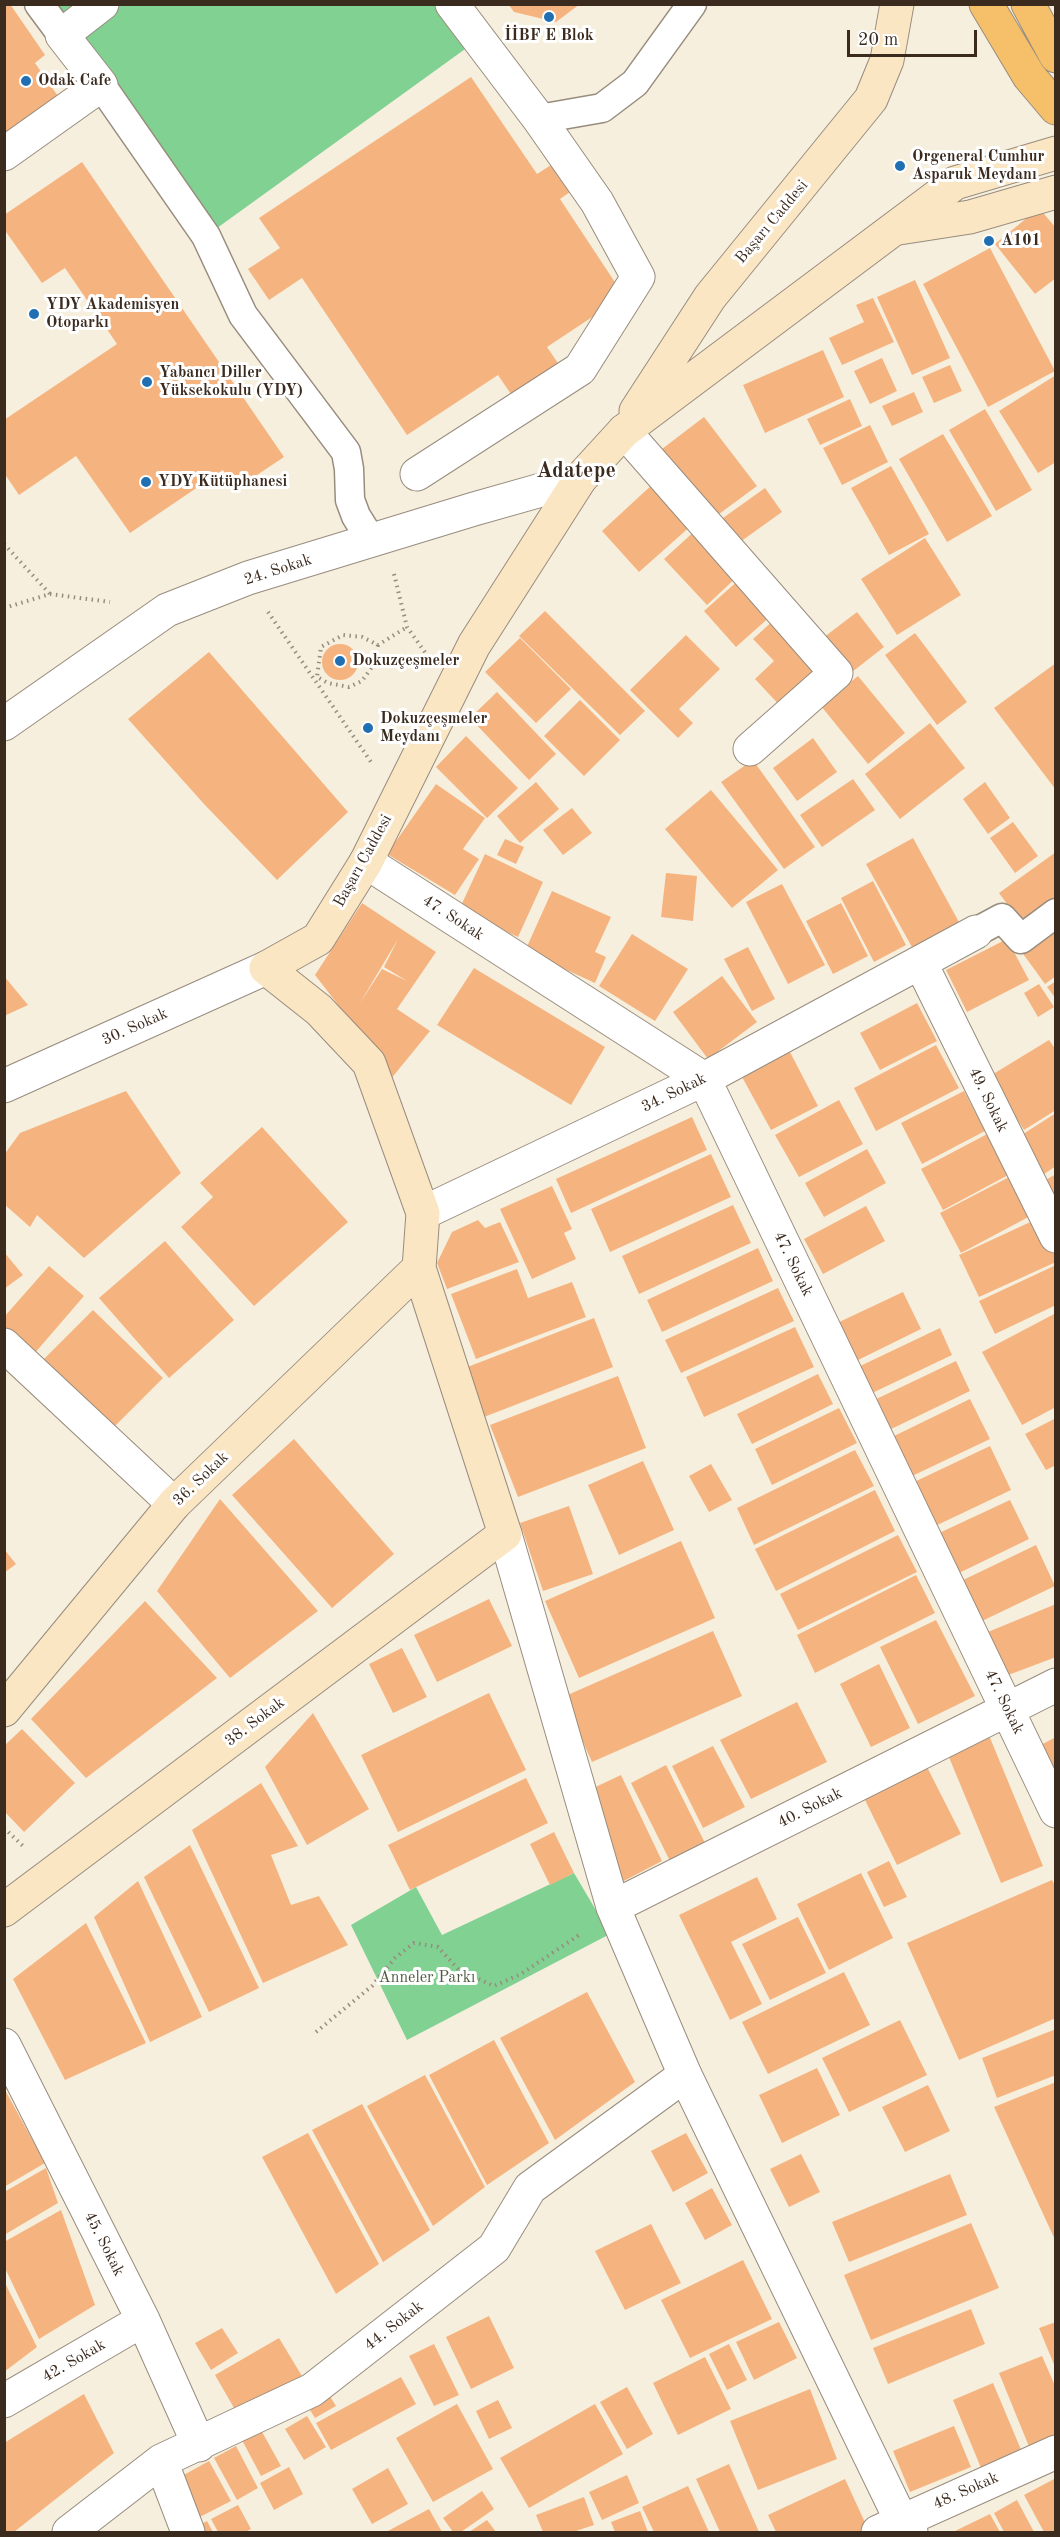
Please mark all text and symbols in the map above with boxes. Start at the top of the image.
marker: İİBF E Blok [542,10,556,24]
scale bar [850,18,980,56]
place label: İİBF E Blok [504,26,594,46]
text: 20 m [858,31,898,49]
place label: Odak Cafe [38,71,111,91]
marker: Odak Cafe [19,74,33,88]
place label: Orgeneral Cumhur Asparuk Meydanı [912,147,1045,185]
marker: Orgeneral Cumhur Asparuk Meydanı [893,159,907,173]
street label: Başarı Caddesi [732,176,812,268]
place label: A101 [1001,231,1041,251]
marker: A101 [982,234,996,248]
place label: YDY Akademisyen Otoparkı [46,295,179,333]
marker: YDY Akademisyen Otoparkı [27,307,41,321]
place label: Yabancı Diller Yüksekokulu (YDY) [159,363,303,401]
marker: Yabancı Diller Yüksekokulu (YDY) [140,375,154,389]
district label: Adatepe [536,458,616,484]
place label: YDY Kütüphanesi [158,472,287,492]
marker: YDY Kütüphanesi [139,475,153,489]
street label: 24. Sokak [242,550,314,590]
place label: Dokuzçeşmeler [352,651,459,671]
marker: Dokuzçeşmeler [333,654,347,668]
place label: Dokuzçeşmeler Meydanı [380,709,487,747]
marker: Dokuzçeşmeler Meydanı [361,721,375,735]
street label: Başarı Caddesi [330,811,396,911]
street label: 47. Sokak [418,891,488,945]
street label: 30. Sokak [99,1004,171,1050]
street label: 49. Sokak [964,1064,1012,1136]
street label: 34. Sokak [638,1069,710,1117]
street label: 47. Sokak [769,1228,817,1300]
street label: 36. Sokak [169,1448,233,1510]
street label: 47. Sokak [980,1666,1028,1738]
street label: 38. Sokak [221,1693,289,1751]
street label: 40. Sokak [774,1784,846,1832]
park label: Anneler Parkı [379,1968,475,1988]
street label: 45. Sokak [80,2208,128,2280]
street label: 44. Sokak [361,2297,427,2355]
street label: 42. Sokak [39,2335,109,2387]
street label: 48. Sokak [930,2468,1002,2514]

